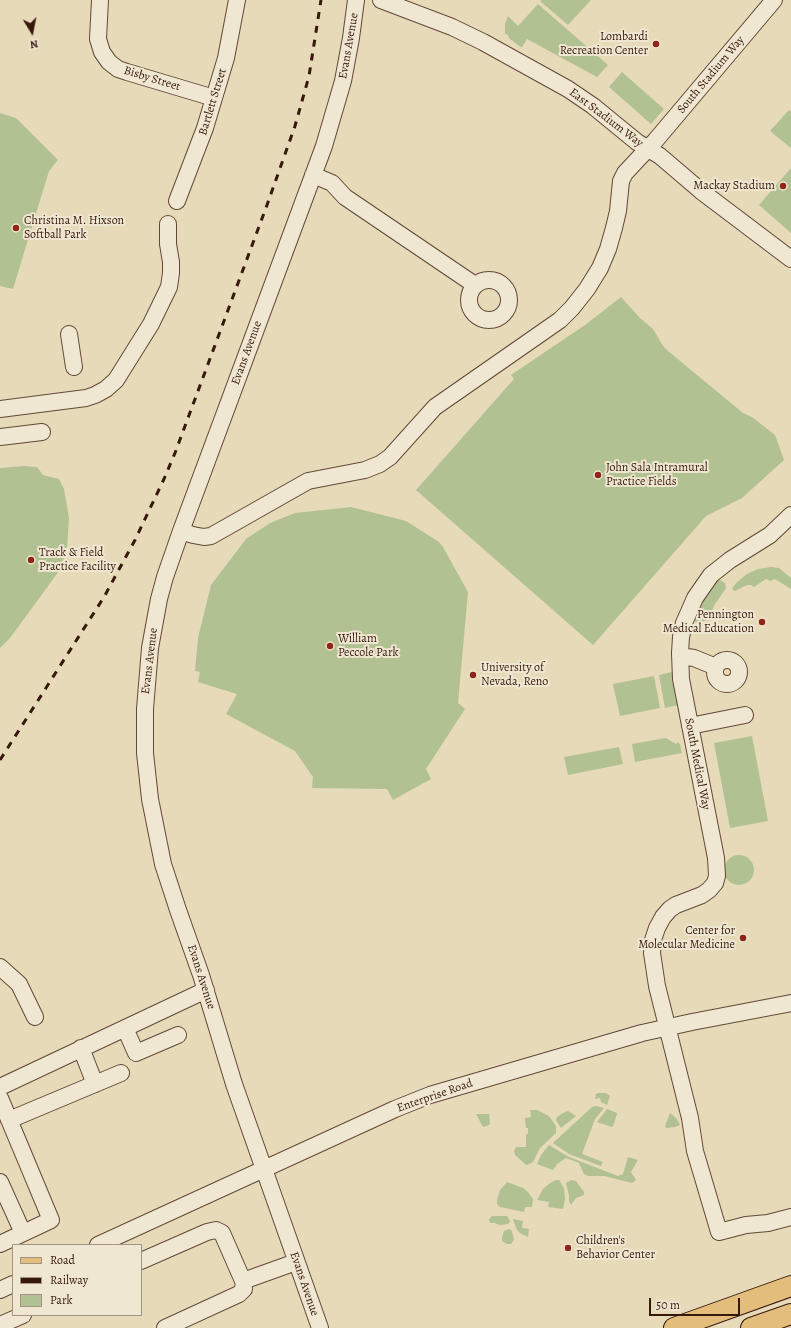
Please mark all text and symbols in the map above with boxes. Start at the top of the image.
north arrow [12,12,52,52]
street label: Evans Avenue [336,12,362,80]
place label: Lombardi Recreation Center [560,30,648,58]
street label: South Stadium Way [674,33,748,117]
text: N [29,36,39,52]
marker: Lombardi Recreation Center [651,39,661,49]
street label: Bisby Street [122,64,182,94]
street label: Bartlett Street [196,67,230,137]
street label: East Stadium Way [566,85,646,151]
place label: Mackay Stadium [693,179,775,193]
marker: Mackay Stadium [778,181,788,191]
place label: Christina M. Hixson Softball Park [24,214,124,242]
marker: Christina M. Hixson Softball Park [11,223,21,233]
street label: Evans Avenue [229,319,265,387]
place label: John Sala Intramural Practice Fields [606,461,708,489]
marker: John Sala Intramural Practice Fields [593,470,603,480]
place label: Track & Field Practice Facility [39,546,116,574]
marker: Track & Field Practice Facility [26,555,36,565]
place label: Pennington Medical Education [663,608,754,636]
marker: Pennington Medical Education [757,617,767,627]
street label: Evans Avenue [139,627,161,695]
place label: William Peccole Park [338,632,398,660]
marker: William Peccole Park [325,641,335,651]
place label: University of Nevada, Reno [481,661,548,689]
marker: University of Nevada, Reno [468,670,478,680]
street label: South Medical Way [681,717,713,811]
place label: Center for Molecular Medicine [638,924,735,952]
marker: Center for Molecular Medicine [738,933,748,943]
street label: Evans Avenue [184,943,218,1011]
street label: Enterprise Road [395,1076,475,1116]
place label: Children's Behavior Center [576,1234,655,1262]
marker: Children's Behavior Center [563,1243,573,1253]
legend [12,1244,142,1316]
street label: Evans Avenue [286,1250,322,1318]
text: Road [50,1252,75,1268]
text: Railway [50,1272,88,1288]
scale bar [651,1290,742,1316]
text: Park [50,1292,73,1308]
text: 50 m [656,1297,680,1313]

